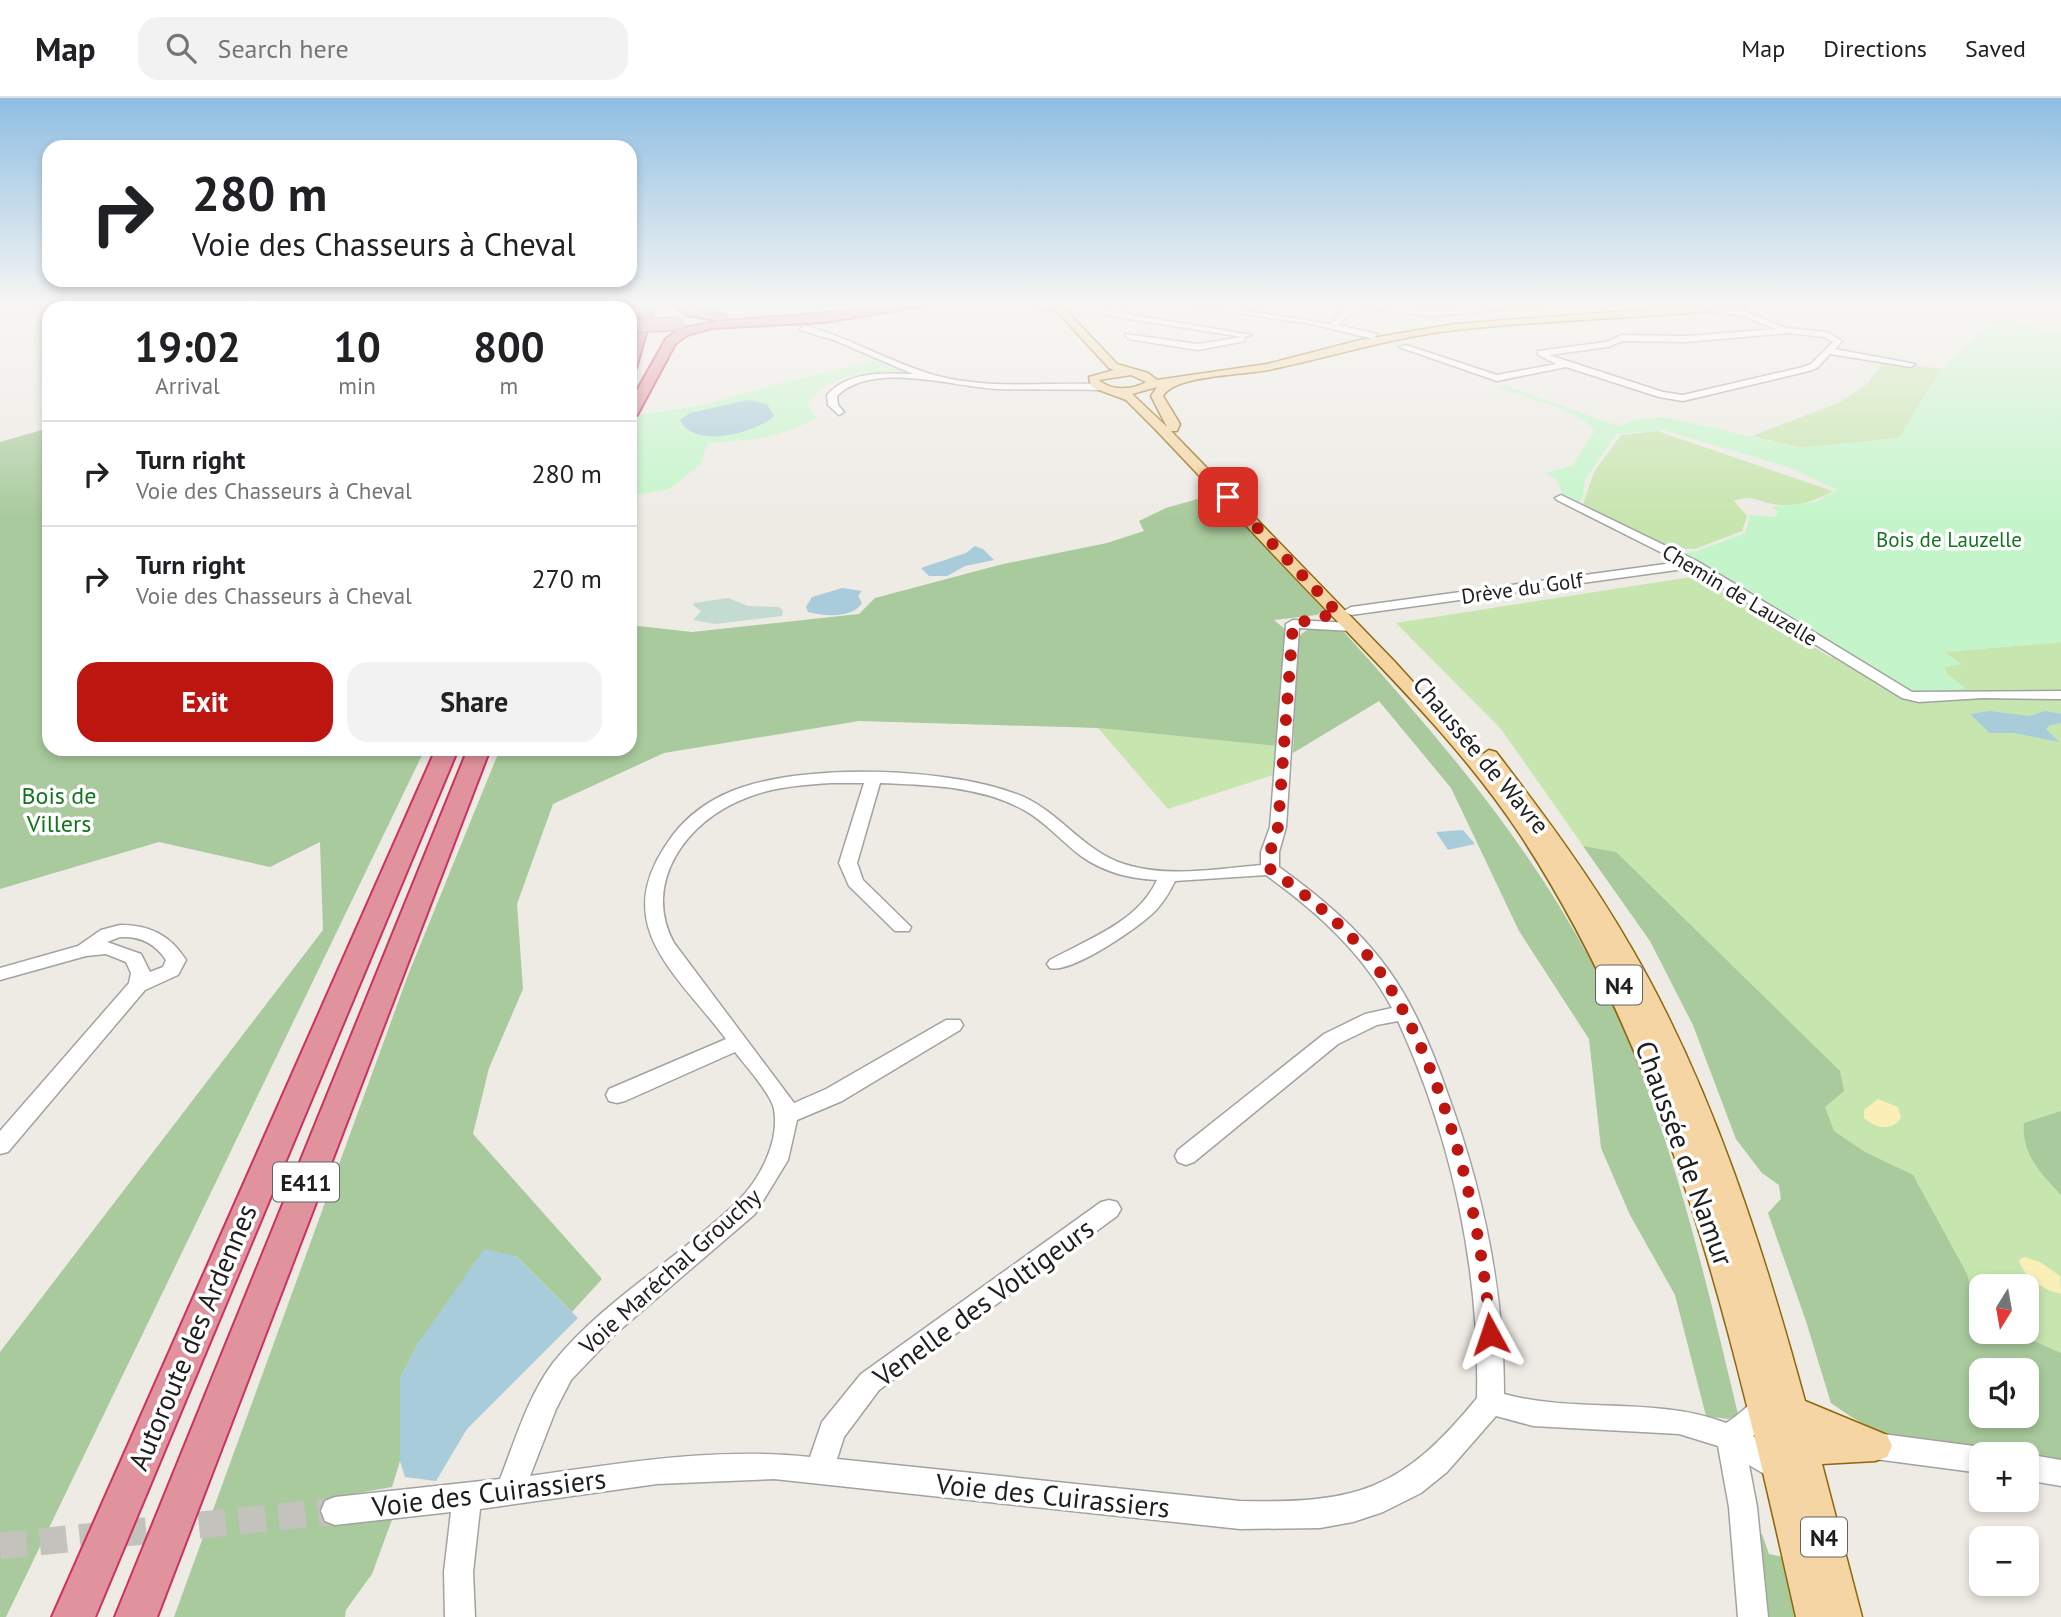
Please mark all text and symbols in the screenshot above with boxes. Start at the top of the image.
search box [138,17,628,80]
text: Map [35,27,96,70]
icon: search [162,29,200,67]
text: Search here [218,32,349,65]
text: Map [1741,33,1785,64]
text: Directions [1823,33,1927,64]
text: Saved [1965,33,2026,64]
text: 280 m [192,161,327,225]
icon: right [77,168,168,259]
text: Voie des Chasseurs à Cheval [192,223,576,265]
text: 19:02 [134,319,241,374]
text: 10 [333,319,381,374]
text: 800 [473,319,545,374]
text: Arrival [155,371,220,400]
text: min [338,371,376,400]
text: m [500,371,518,400]
text: Turn right [136,443,245,476]
icon: right [77,455,115,493]
text: 280 m [531,457,602,490]
pin [1198,467,1258,527]
text: Voie des Chasseurs à Cheval [136,476,412,505]
icon: arrive [1209,478,1247,516]
park label: Bois de Lauzelle [1876,526,2022,553]
street label: Chemin de Lauzelle [1657,538,1823,652]
text: Turn right [136,548,245,581]
icon: right [77,560,115,598]
text: 270 m [531,562,602,595]
street label: Drève du Golf [1460,566,1586,610]
text: Voie des Chasseurs à Cheval [136,581,412,610]
button: Exit [77,662,333,742]
button: Share [347,662,602,742]
street label: Chaussée de Wavre [1406,670,1556,840]
park label: Bois de Villers [22,780,96,839]
road number: N4 [1596,965,1642,1004]
street label: Chaussée de Namur [1627,1036,1743,1271]
road number: E411 [273,1162,339,1202]
street label: Voie Maréchal Grouchy [572,1181,767,1362]
street label: Autoroute des Ardennes [119,1198,265,1476]
street label: Venelle des Voltigeurs [865,1209,1101,1395]
north arrow [1969,1274,2039,1344]
map controls [1969,1274,2039,1596]
position arrow [1453,1297,1527,1371]
button: sound [1969,1358,2039,1428]
button: + [1969,1442,2039,1512]
street label: Voie des Cuirassiers [369,1459,608,1525]
street label: Voie des Cuirassiers [933,1464,1172,1526]
road number: N4 [1801,1518,1847,1556]
button: − [1969,1526,2039,1596]

